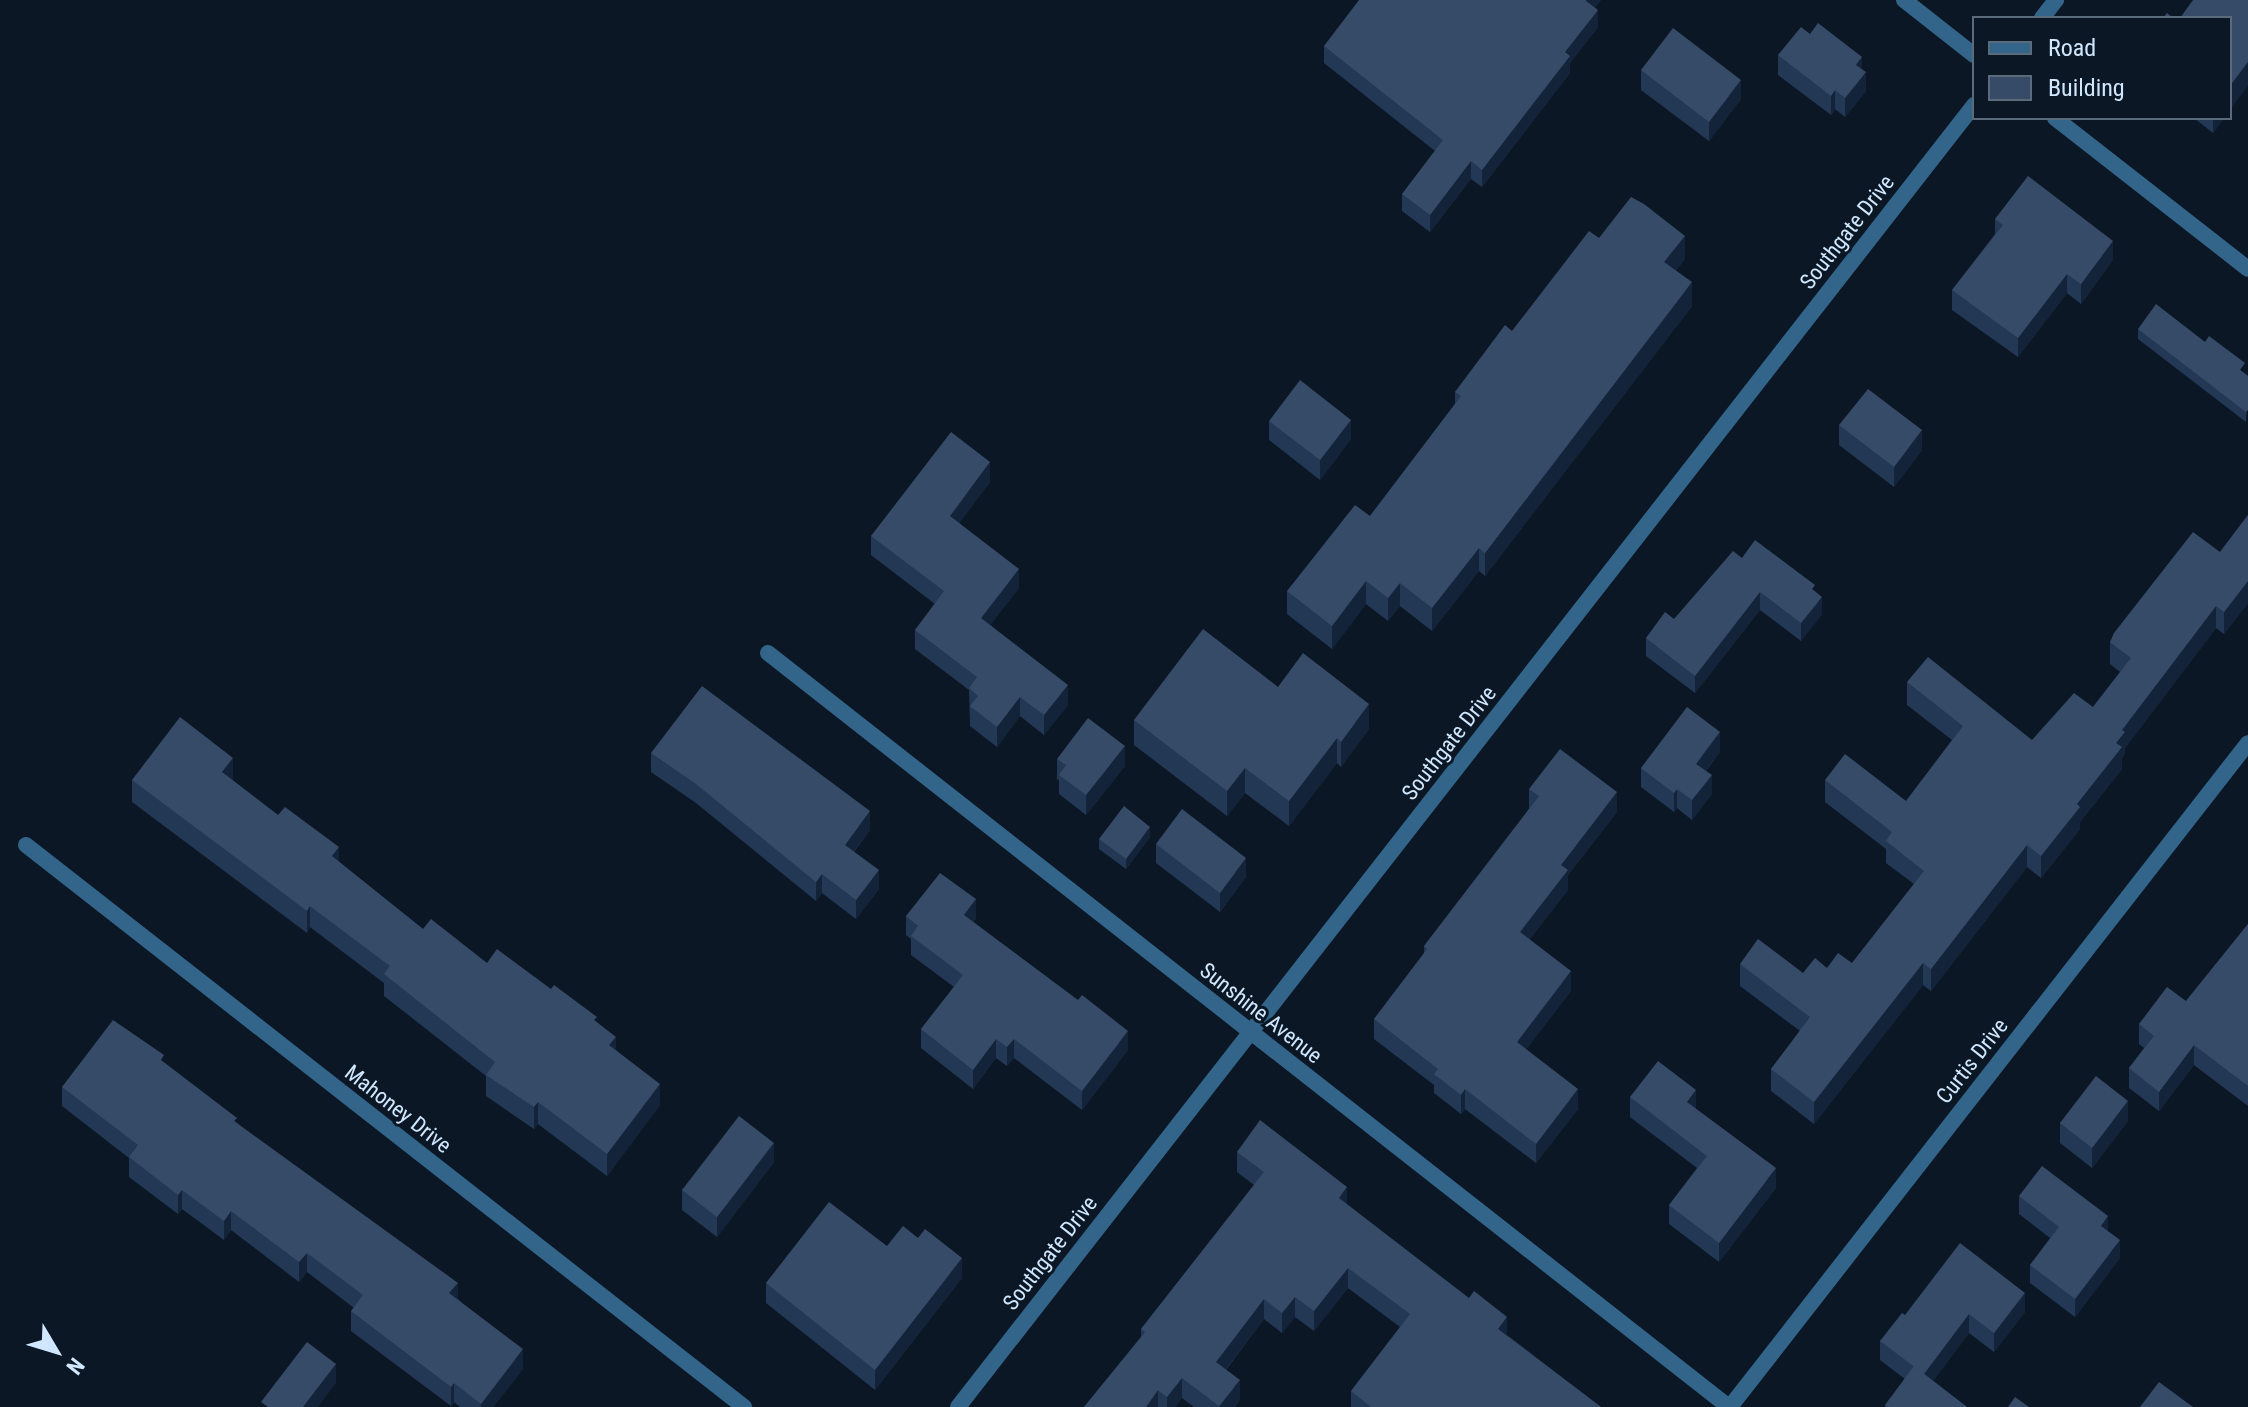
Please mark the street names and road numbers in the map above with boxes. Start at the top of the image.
street label: Southgate Drive [1794,170,1900,294]
street label: Southgate Drive [1396,681,1502,805]
street label: Sunshine Avenue [1195,957,1327,1069]
street label: Curtis Drive [1931,1013,2013,1109]
street label: Mahoney Drive [340,1059,456,1159]
street label: Southgate Drive [997,1191,1103,1315]

